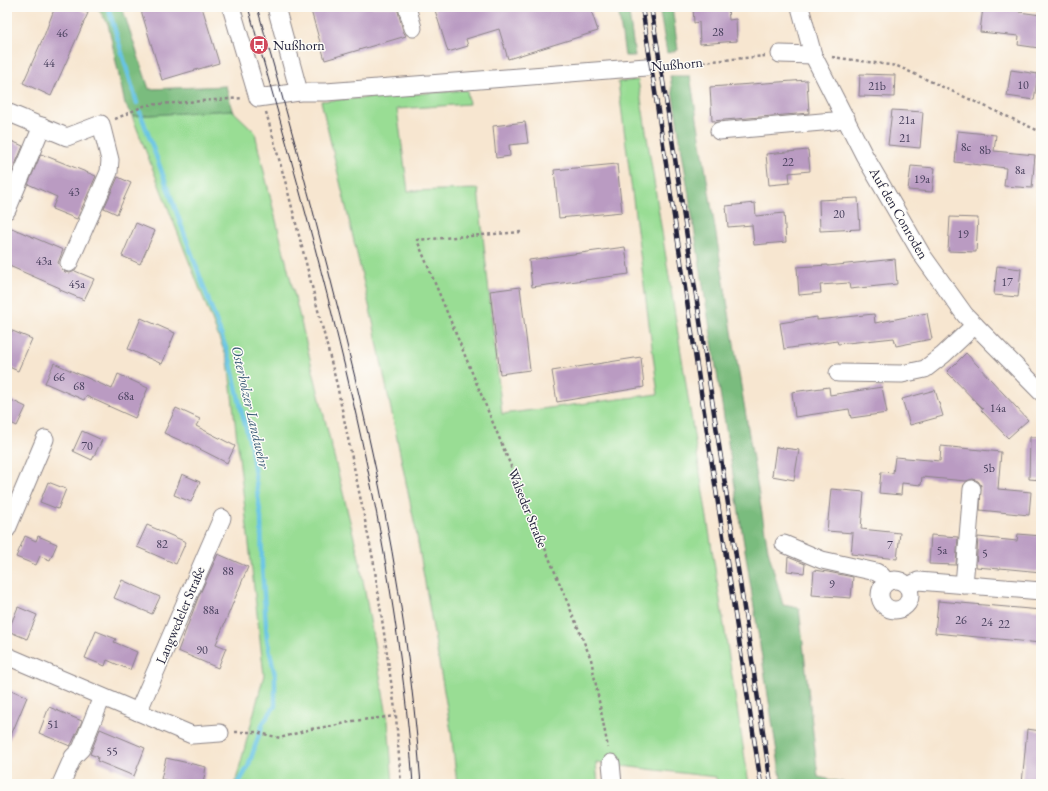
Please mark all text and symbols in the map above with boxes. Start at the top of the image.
house number: 28 [712,24,724,40]
house number: 46 [56,25,68,41]
bus stop icon: Nußhorn [248,34,270,56]
place label: Nußhorn [273,36,325,54]
street label: Nußhorn [650,53,704,75]
house number: 44 [43,55,55,71]
house number: 10 [1017,77,1029,93]
house number: 21b [868,78,886,94]
house number: 21a [899,112,915,128]
house number: 21 [899,130,911,146]
house number: 8c [961,139,971,155]
house number: 8b [979,142,991,158]
house number: 22 [782,154,794,170]
house number: 8a [1015,162,1025,178]
street label: Auf den Conroden [865,163,933,263]
house number: 19a [914,171,930,187]
house number: 43 [68,184,80,200]
house number: 20 [833,206,845,222]
house number: 19 [957,226,969,242]
house number: 43a [36,253,52,269]
house number: 17 [1001,274,1013,290]
house number: 45a [69,276,85,292]
water label: Osterholzer Landwehr [228,344,275,471]
house number: 66 [53,369,65,385]
house number: 68 [73,378,85,394]
house number: 68a [118,388,134,404]
house number: 14a [990,400,1006,416]
house number: 70 [81,438,93,454]
house number: 5b [983,460,995,476]
street label: Walseder Straße [504,466,552,551]
house number: 82 [156,536,168,552]
house number: 7 [887,537,893,553]
house number: 5a [937,542,947,558]
house number: 5 [982,545,988,561]
street label: Langwedeler Straße [151,563,209,667]
house number: 88 [222,563,234,579]
house number: 9 [829,576,835,592]
house number: 88a [203,602,219,618]
house number: 26 [955,612,967,628]
house number: 24 [981,614,993,630]
house number: 22 [998,616,1010,632]
house number: 90 [196,642,208,658]
house number: 51 [47,716,59,732]
house number: 55 [106,743,118,759]

